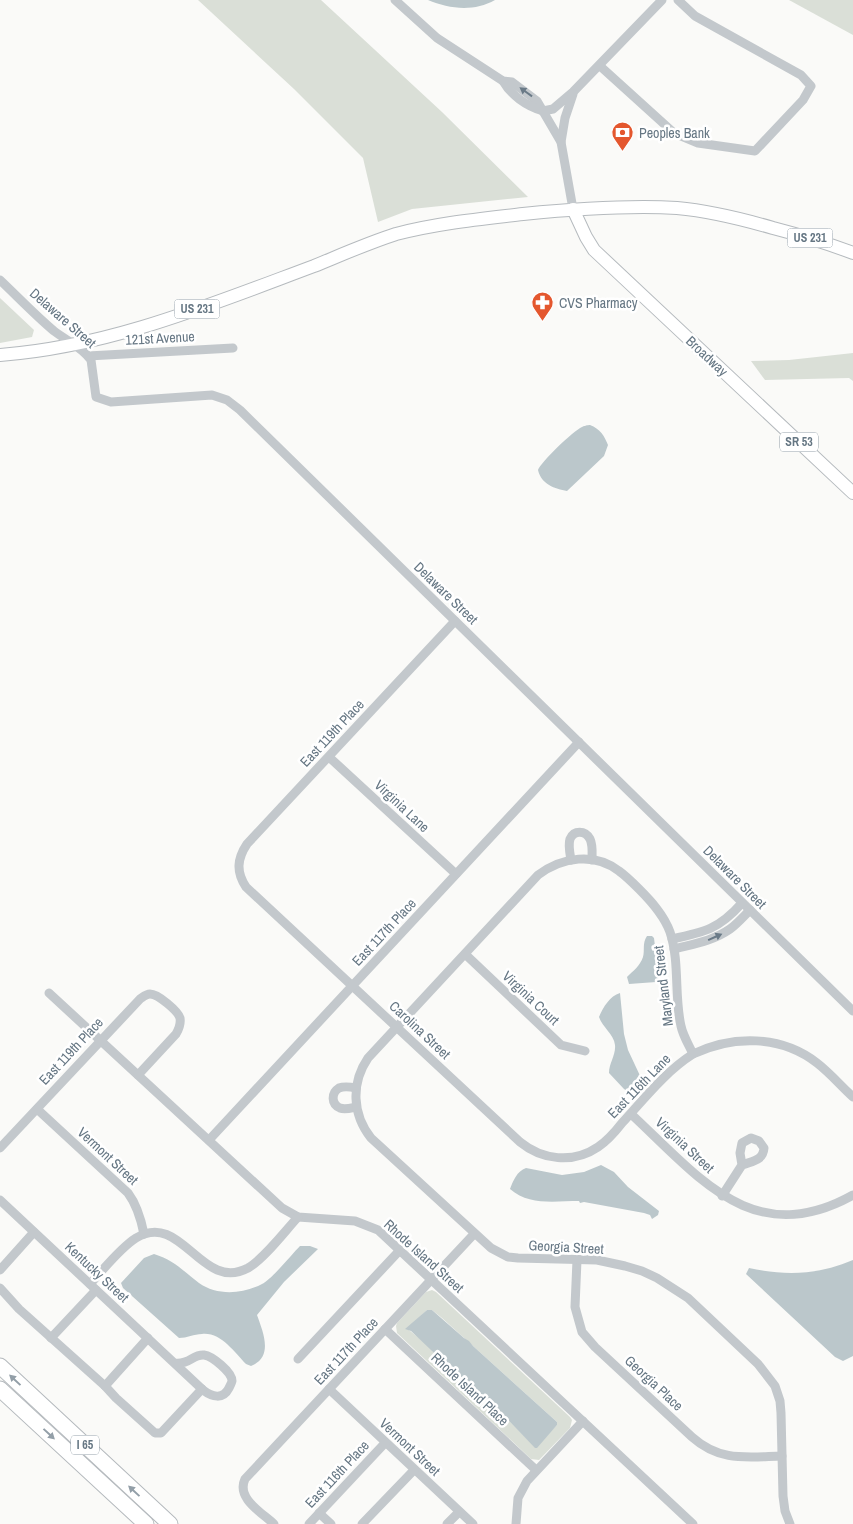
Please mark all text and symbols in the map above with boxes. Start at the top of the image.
one-way arrow [519,87,533,97]
bank icon: Peoples Bank [611,121,635,152]
place label: Peoples Bank [639,124,710,142]
road number: US 231 [788,228,832,248]
street label: Delaware Street [26,284,100,352]
pharmacy icon: CVS Pharmacy [531,291,555,322]
place label: CVS Pharmacy [559,294,638,312]
road number: US 231 [174,300,220,318]
street label: 121st Avenue [125,327,195,349]
street label: Broadway [682,332,732,380]
road number: SR 53 [780,432,818,452]
street label: Delaware Street [410,558,482,628]
street label: East 119th Place [296,695,368,771]
street label: Virginia Lane [371,776,433,836]
street label: Delaware Street [700,842,770,912]
street label: East 117th Place [348,894,420,970]
one-way arrow [708,932,723,941]
street label: Maryland Street [649,945,677,1027]
street label: Virginia Court [499,967,563,1029]
street label: Carolina Street [386,997,454,1063]
street label: East 119th Place [35,1013,107,1089]
street label: East 116th Lane [604,1050,674,1122]
street label: Virginia Street [652,1113,718,1177]
street label: Vermont Street [74,1123,142,1189]
street label: Rhode Island Street [380,1215,468,1297]
street label: Georgia Street [528,1236,604,1258]
street label: Kentucky Street [61,1238,133,1306]
street label: East 117th Place [310,1313,382,1389]
street label: Rhode Island Place [427,1348,513,1430]
street label: Georgia Place [621,1351,687,1415]
one-way arrow [10,1374,22,1386]
street label: Vermont Street [376,1414,444,1480]
one-way arrow [42,1428,54,1440]
road number: I 65 [71,1436,99,1454]
street label: East 116th Place [301,1436,373,1512]
one-way arrow [128,1485,140,1497]

